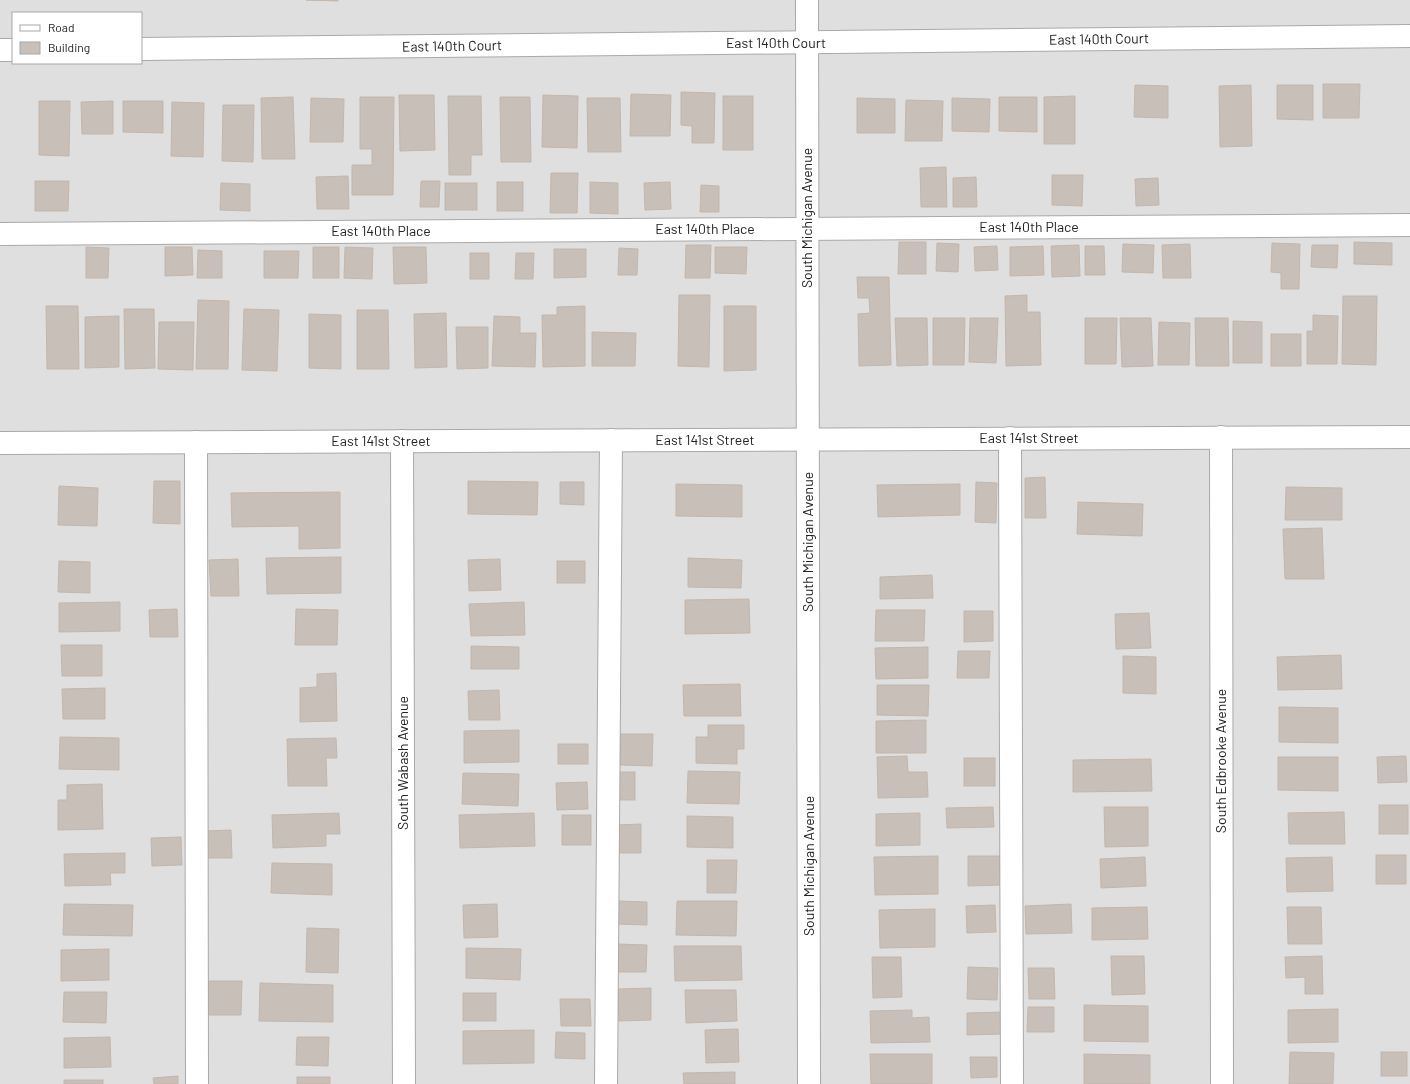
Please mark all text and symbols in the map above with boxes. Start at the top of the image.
legend [12,12,142,64]
text: Road [48,20,75,34]
street label: East 140th Court [1049,29,1149,48]
street label: East 140th Court [726,34,826,51]
street label: East 140th Court [402,36,502,55]
text: Building [48,40,90,54]
street label: South Michigan Avenue [798,148,815,288]
street label: East 140th Place [979,218,1079,235]
street label: East 140th Place [655,220,755,237]
street label: East 140th Place [331,222,431,239]
street label: East 141st Street [979,429,1079,446]
street label: East 141st Street [655,431,755,448]
street label: East 141st Street [331,432,431,449]
street label: South Michigan Avenue [799,472,816,612]
street label: South Edbrooke Avenue [1212,689,1229,833]
street label: South Wabash Avenue [394,696,411,830]
street label: South Michigan Avenue [800,796,817,936]

